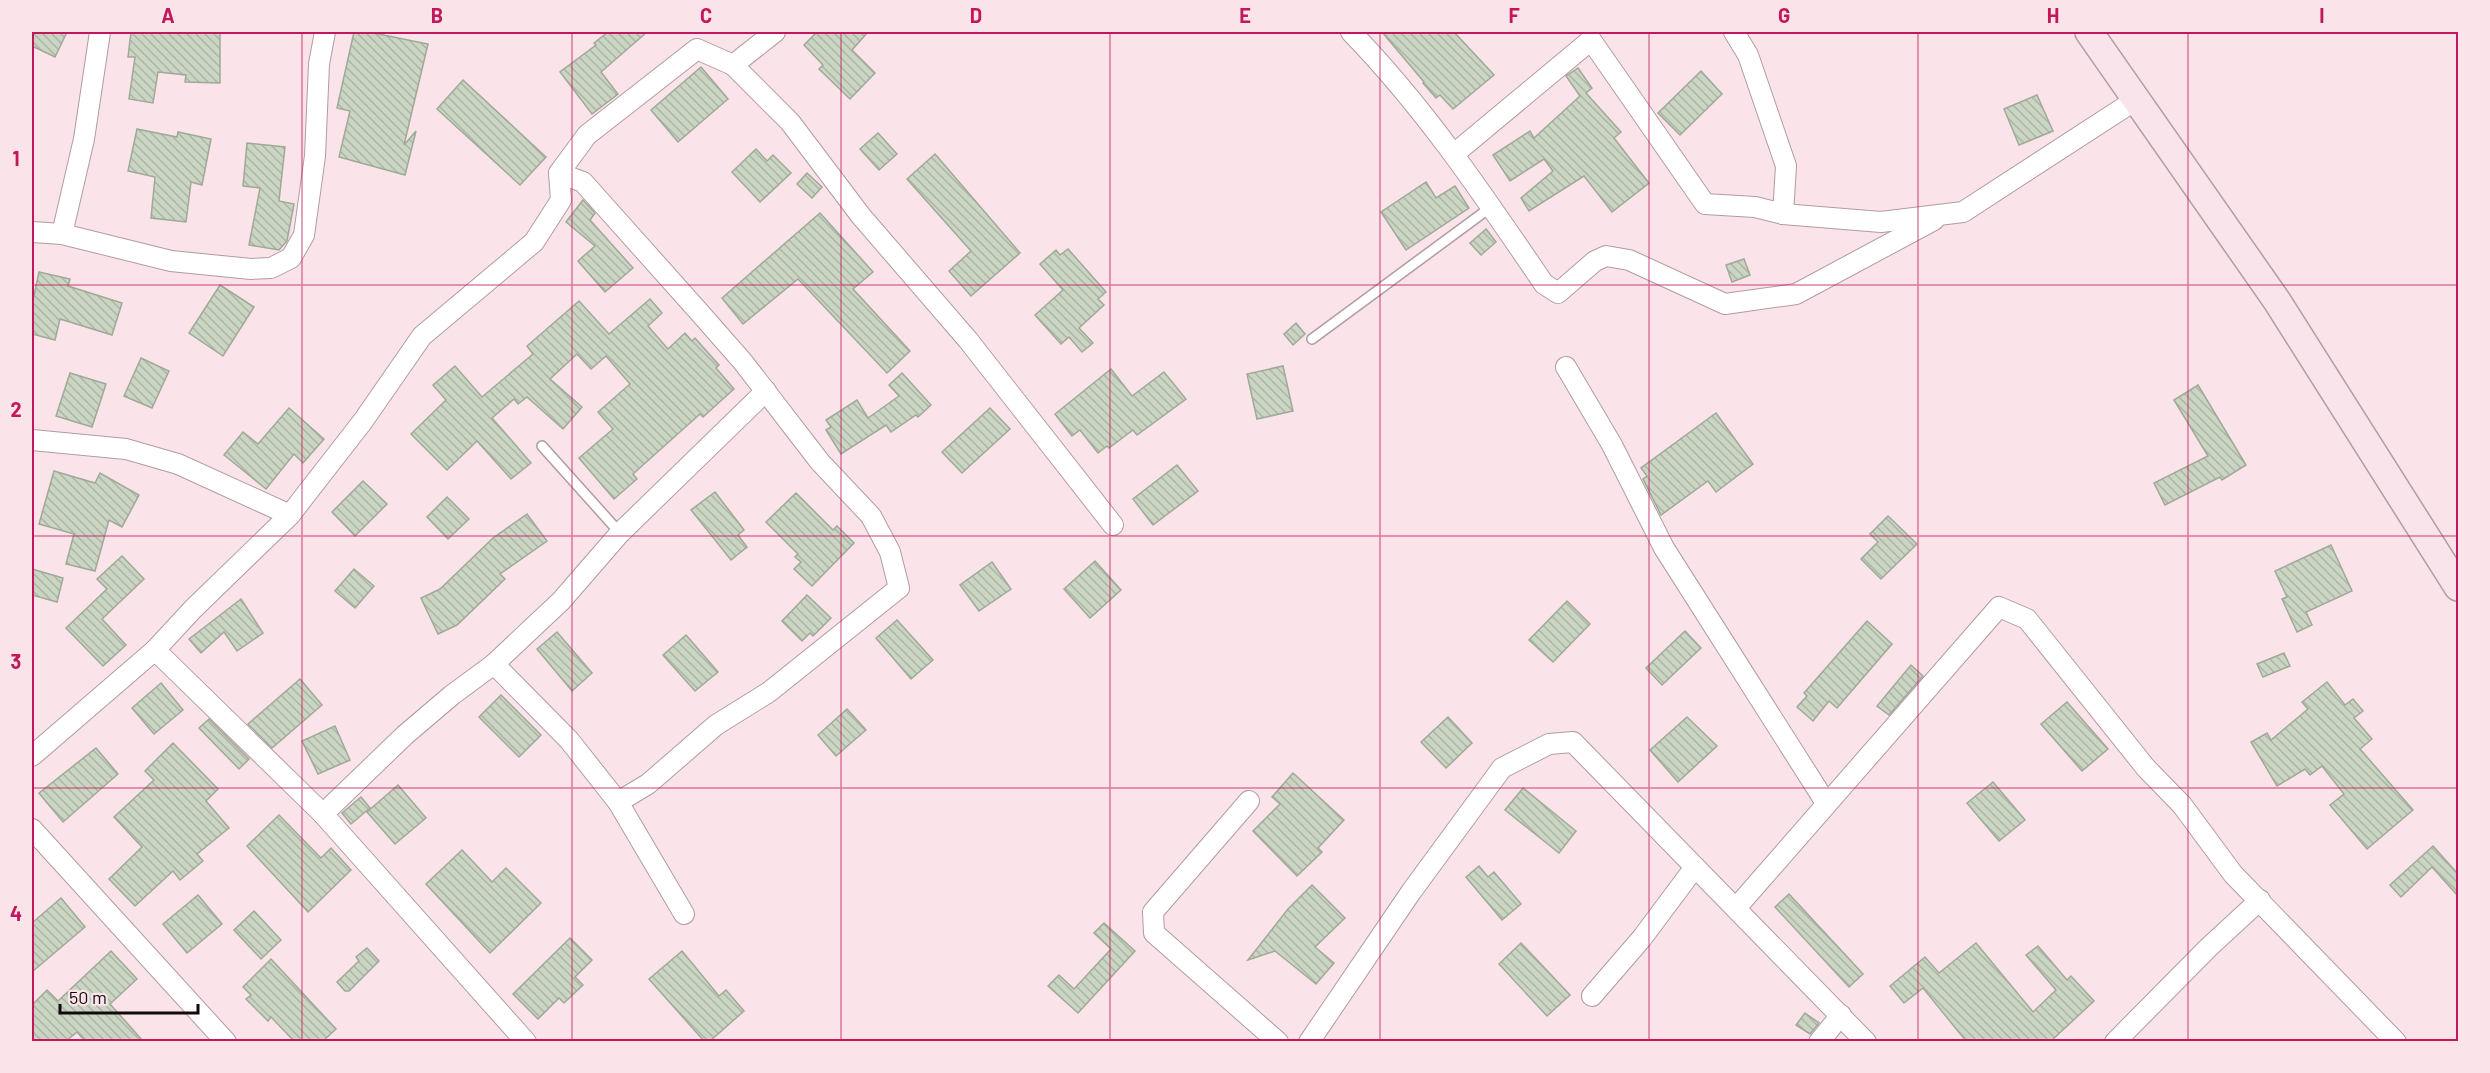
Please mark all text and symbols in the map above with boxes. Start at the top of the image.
text: A [161,3,175,27]
text: B [431,3,443,27]
text: C [700,3,712,27]
text: D [970,3,982,27]
text: E [1239,3,1251,27]
text: F [1508,3,1520,27]
text: G [1778,3,1790,27]
text: H [2047,3,2059,27]
text: I [2319,3,2325,27]
text: 1 [12,146,20,170]
text: 2 [10,397,22,421]
text: 3 [11,649,21,673]
text: 4 [10,901,22,925]
scale bar [60,977,198,1015]
text: 50 m [69,986,107,1008]

